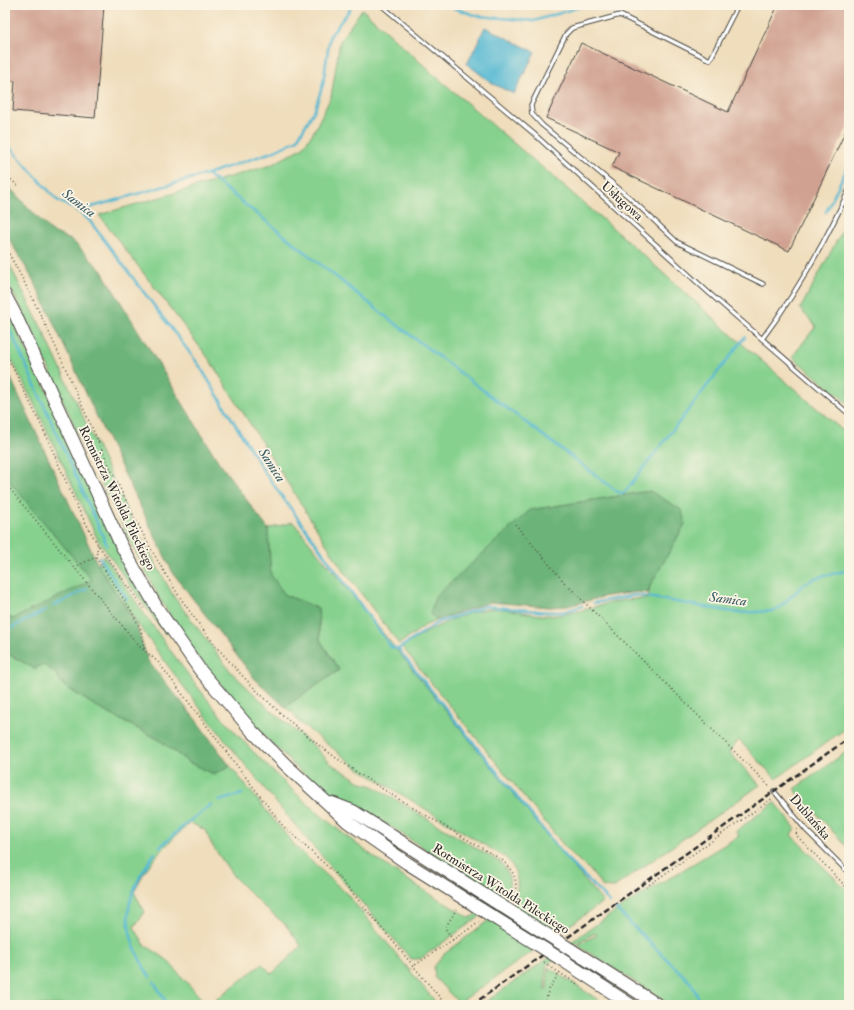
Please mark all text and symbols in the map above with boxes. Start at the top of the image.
street label: Usługowa [598,178,647,224]
water label: Samica [58,184,100,221]
street label: Rotmistrza Witolda Pileckiego [75,423,159,573]
water label: Samica [254,444,290,486]
water label: Samica [707,588,748,610]
street label: Dublańska [786,791,834,843]
street label: Rotmistrza Witolda Pileckiego [430,840,572,938]

